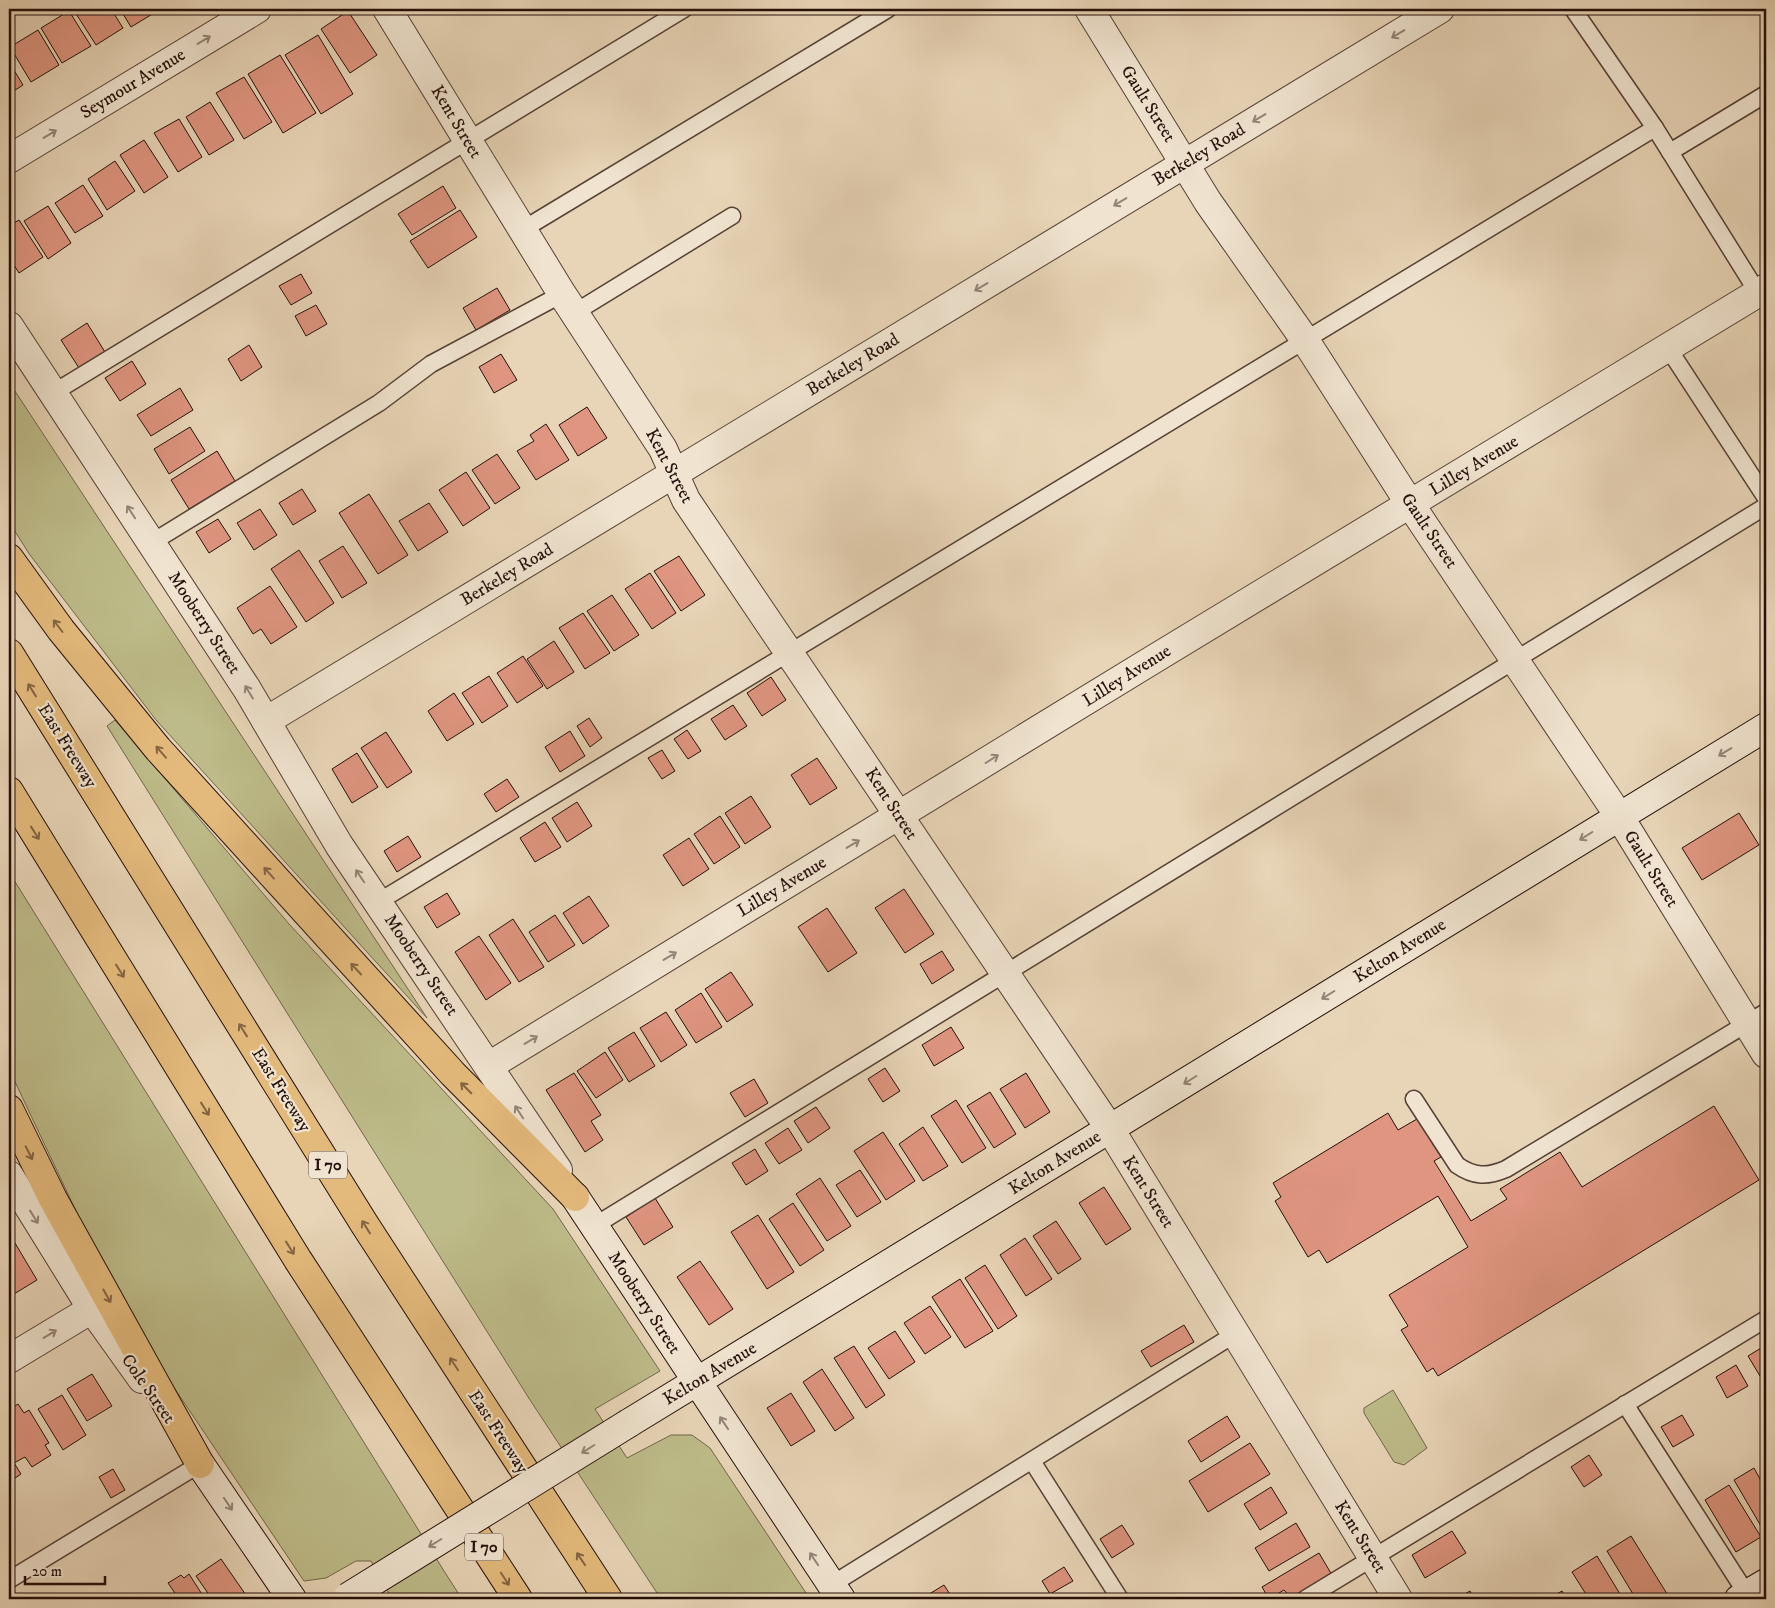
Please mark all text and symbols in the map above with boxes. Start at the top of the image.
one-way arrow [1391,29,1405,40]
one-way arrow [197,35,211,45]
street label: Seymour Avenue [76,44,190,124]
street label: Gault Street [1116,62,1180,147]
street label: Kent Street [426,81,487,163]
one-way arrow [1253,114,1267,124]
street label: Berkeley Road [1149,119,1249,191]
one-way arrow [43,128,57,138]
one-way arrow [1113,197,1127,208]
one-way arrow [975,282,989,292]
street label: Berkeley Road [803,329,903,401]
street label: Kent Street [640,425,698,507]
street label: Lilley Avenue [1425,431,1523,501]
street label: Gault Street [1396,489,1462,573]
one-way arrow [126,505,136,519]
street label: Berkeley Road [457,539,557,611]
street label: Mooberry Street [163,568,245,679]
one-way arrow [53,620,64,633]
street label: Lilley Avenue [1079,640,1175,712]
one-way arrow [26,683,36,697]
one-way arrow [243,685,253,699]
street label: East Freeway [32,700,102,793]
one-way arrow [156,746,167,759]
one-way arrow [1718,748,1732,758]
one-way arrow [984,753,998,763]
street label: Kent Street [860,764,923,844]
one-way arrow [30,825,40,839]
street label: Gault Street [1619,827,1683,912]
one-way arrow [1579,832,1593,842]
one-way arrow [846,838,860,848]
street label: Lilley Avenue [733,852,831,922]
one-way arrow [264,867,275,880]
one-way arrow [355,869,365,883]
street label: Mooberry Street [379,910,463,1020]
street label: Kelton Avenue [1350,914,1450,988]
one-way arrow [662,950,676,960]
one-way arrow [350,962,362,975]
one-way arrow [115,964,125,978]
one-way arrow [1321,989,1335,1000]
one-way arrow [238,1023,248,1037]
one-way arrow [523,1035,537,1045]
street label: East Freeway [246,1044,316,1137]
one-way arrow [1183,1075,1197,1085]
one-way arrow [460,1082,473,1094]
one-way arrow [201,1102,211,1116]
one-way arrow [514,1105,525,1119]
street label: Kelton Avenue [1005,1126,1105,1200]
one-way arrow [25,1145,34,1160]
road number: I 70 [309,1152,347,1178]
street label: Kent Street [1117,1152,1179,1233]
one-way arrow [30,1209,40,1223]
one-way arrow [361,1220,371,1234]
one-way arrow [286,1240,296,1254]
street label: Mooberry Street [603,1248,685,1359]
one-way arrow [103,1288,112,1303]
one-way arrow [43,1329,57,1339]
street label: Kelton Avenue [659,1338,761,1410]
street label: Cole Street [116,1350,180,1428]
one-way arrow [449,1357,459,1371]
street label: East Freeway [463,1386,533,1478]
one-way arrow [718,1417,728,1431]
one-way arrow [581,1444,595,1454]
one-way arrow [223,1497,233,1511]
street label: Kent Street [1329,1497,1391,1578]
road number: I 70 [465,1534,503,1560]
one-way arrow [428,1539,442,1549]
one-way arrow [576,1552,586,1566]
one-way arrow [808,1552,818,1566]
scale bar [25,1553,105,1585]
text: 20 m [32,1562,62,1581]
one-way arrow [500,1572,510,1586]

